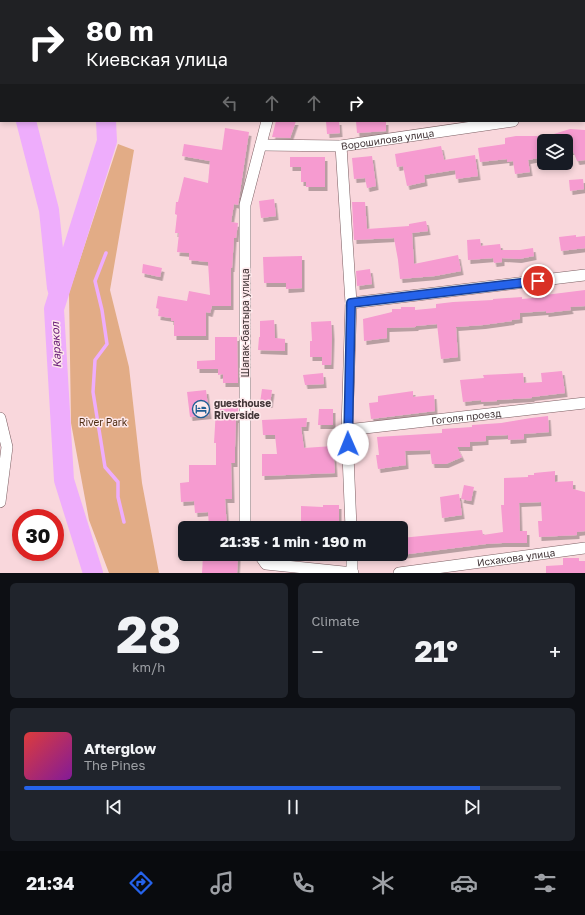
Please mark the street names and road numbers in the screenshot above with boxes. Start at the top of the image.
street label: Ворошилова улица [340,127,435,152]
street label: Шапак-баатыра улица [239,268,251,378]
street label: Гоголя проезд [431,407,502,426]
street label: Исхакова улица [476,546,556,568]

